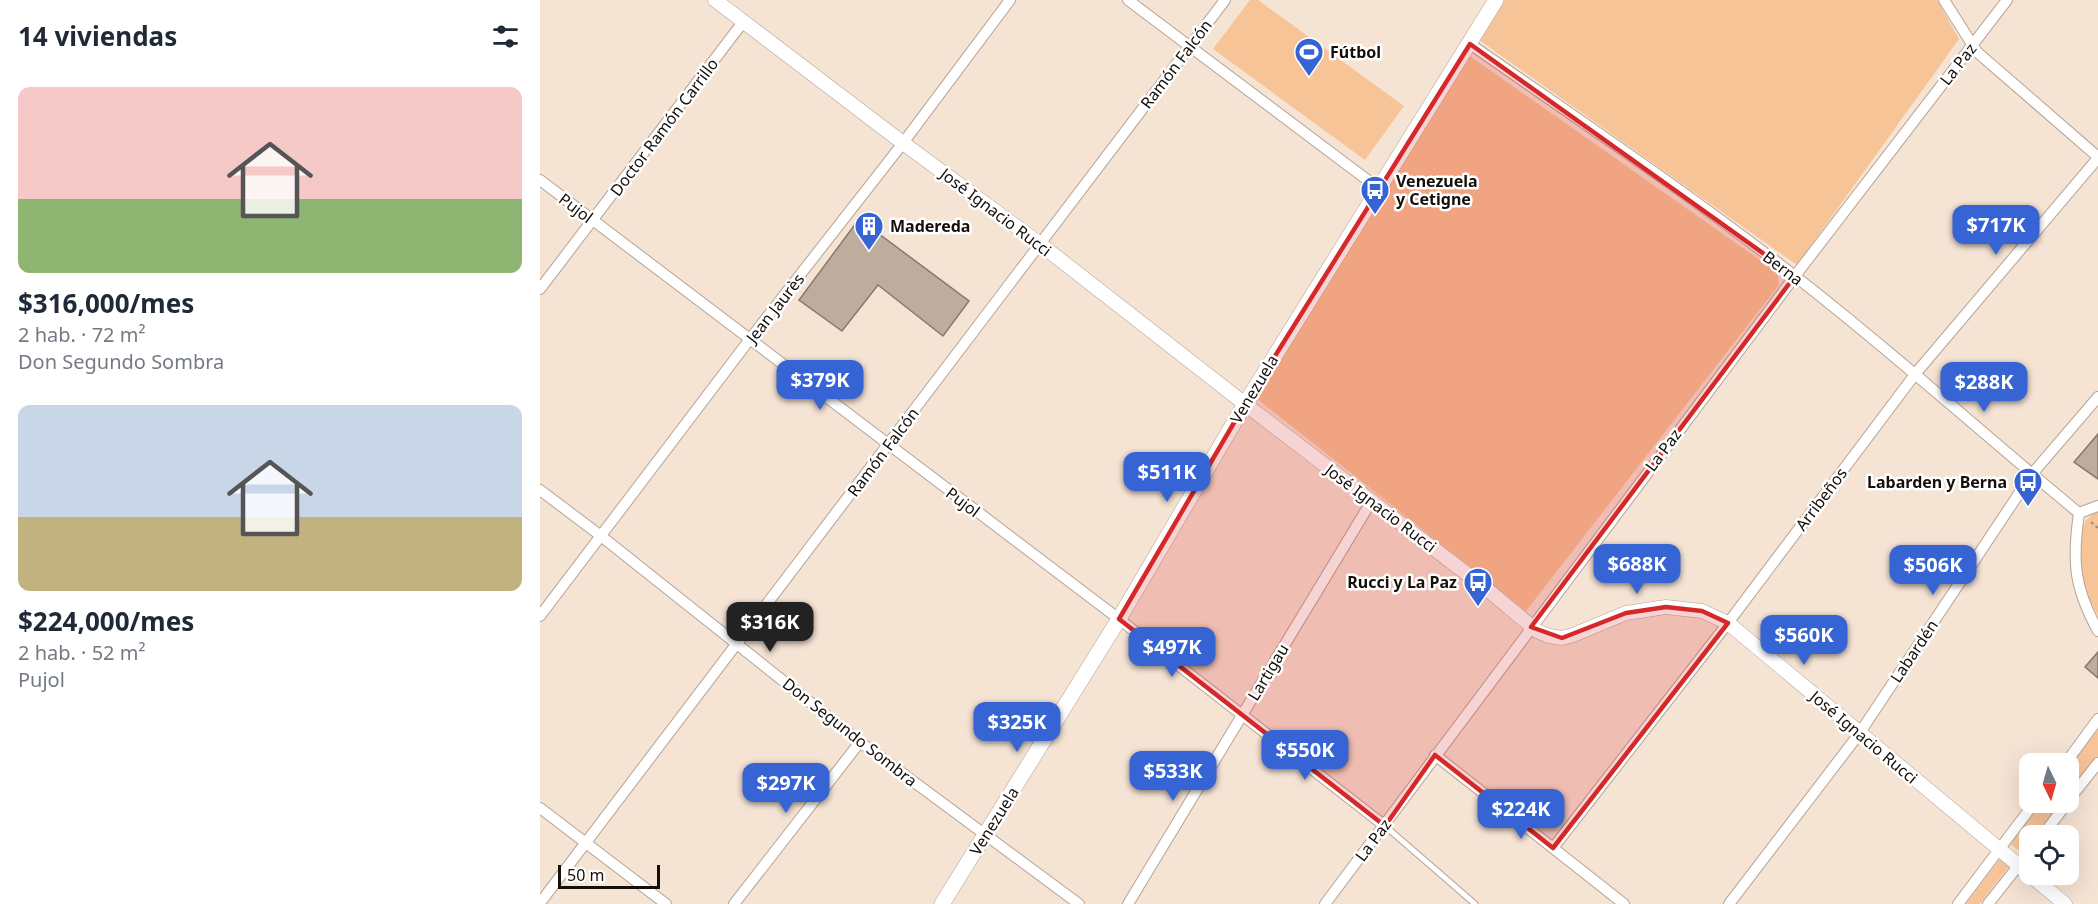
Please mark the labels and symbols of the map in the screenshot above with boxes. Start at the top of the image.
street label: Ramón Falcón [1135,15,1217,113]
sports icon: Fútbol [1293,36,1325,78]
street label: La Paz [1935,38,1981,90]
place label: Fútbol [1330,41,1381,63]
street label: Doctor Ramón Carrillo [605,54,723,200]
street label: José Ignacio Rucci [934,162,1056,261]
place label: Venezuela y Cetigne [1396,170,1478,210]
bus stop icon: Venezuela y Cetigne [1359,174,1391,216]
street label: Pujol [554,188,598,228]
pin: $717K [1954,205,2038,256]
building icon: Madereda [853,210,885,252]
place label: Madereda [890,215,970,237]
street label: Berna [1758,246,1808,290]
street label: Jean Jaurès [740,269,809,349]
street label: Venezuela [1225,351,1283,427]
pin: $379K [778,360,862,411]
pin: $288K [1942,362,2026,413]
street label: Ramón Falcón [842,403,924,501]
street label: La Paz [1640,424,1686,476]
pin: $511K [1125,452,1209,503]
street label: José Ignacio Rucci [1319,458,1441,557]
street label: Arribeños [1790,463,1852,535]
bus stop icon: Labarden y Berna [2012,466,2044,508]
place label: Labarden y Berna [1867,471,2007,493]
street label: Pujol [941,482,985,522]
pin: $688K [1595,544,1679,595]
pin: $506K [1891,545,1975,596]
bus stop icon: Rucci y La Paz [1462,566,1494,608]
place label: Rucci y La Paz [1347,571,1457,593]
pin: $316K [728,602,812,653]
pin: $560K [1762,615,1846,666]
street label: Labardén [1885,615,1943,687]
pin: $497K [1130,627,1214,678]
street label: Lartigau [1242,640,1294,704]
street label: Don Segundo Sombra [778,673,922,791]
street label: José Ignacio Rucci [1804,684,1922,788]
pin: $325K [975,702,1059,753]
pin: $550K [1263,730,1347,781]
pin: $533K [1131,751,1215,802]
north arrow [2019,753,2079,813]
pin: $297K [744,763,828,814]
street label: Venezuela [964,783,1024,859]
pin: $224K [1479,789,1563,840]
street label: La Paz [1350,814,1396,866]
scale bar [558,862,660,890]

